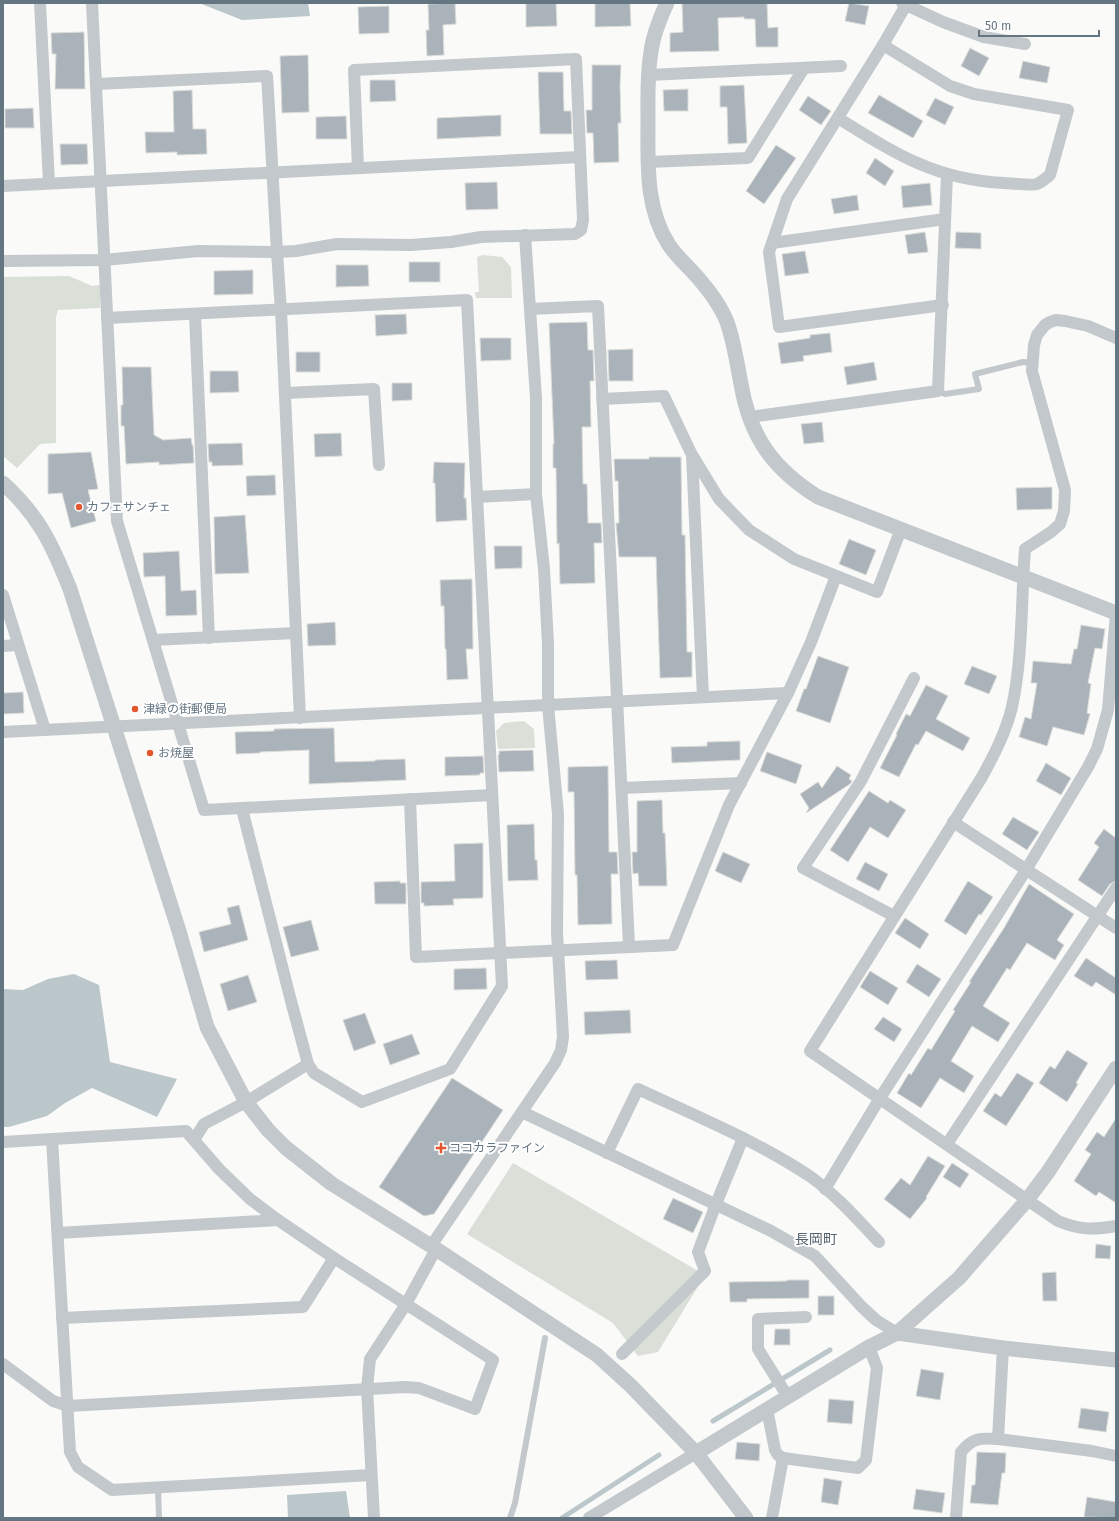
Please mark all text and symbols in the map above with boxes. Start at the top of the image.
scale bar [979,12,1099,38]
text: 50 m [985,19,1011,33]
place label: カフェサンチェ [87,500,171,514]
marker: カフェサンチェ [74,502,84,512]
place label: 津緑の街郵便局 [143,702,227,716]
marker: 津緑の街郵便局 [130,704,140,714]
place label: お焼屋 [158,746,194,760]
marker: お焼屋 [145,748,155,758]
place label: ココカラファイン [449,1141,545,1155]
marker: ココカラファイン [436,1143,446,1153]
district label: 長岡町 [795,1231,837,1248]

